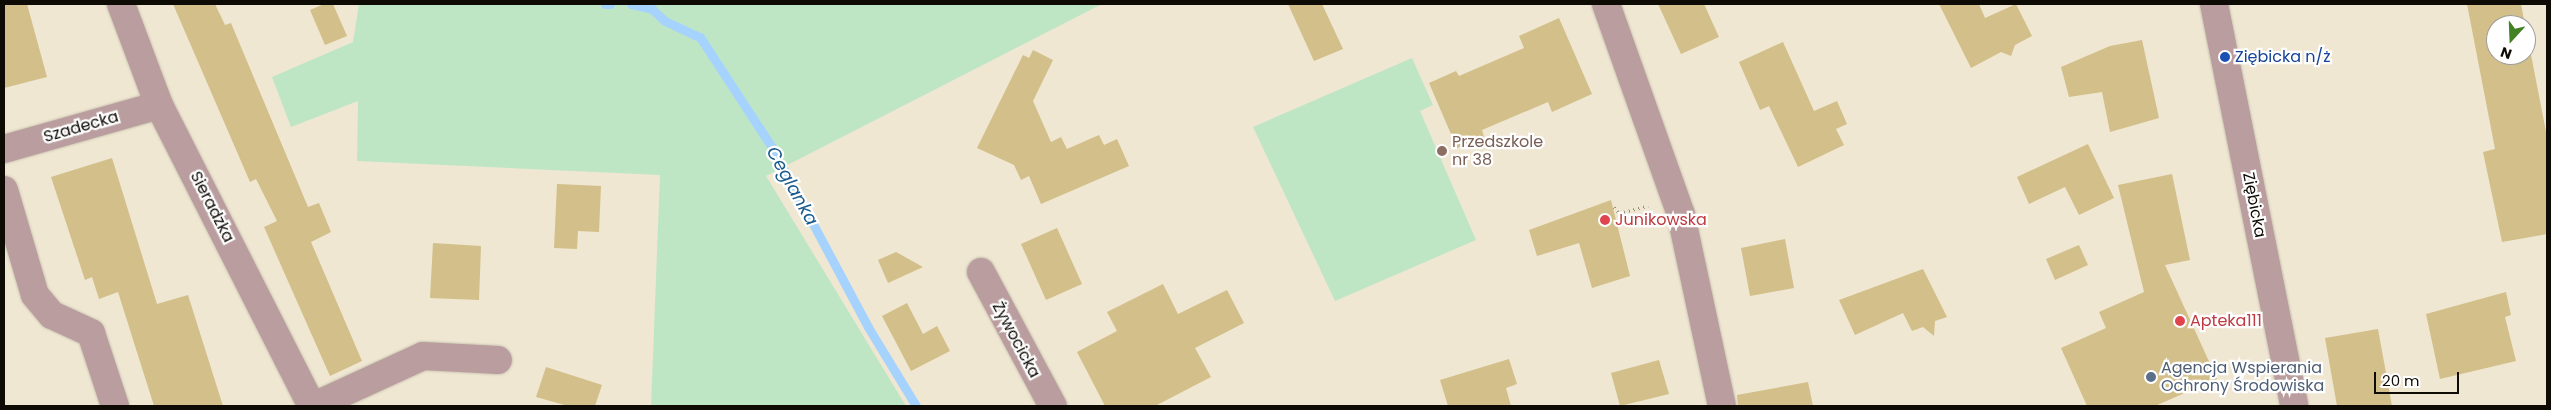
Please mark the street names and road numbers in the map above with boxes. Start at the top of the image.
street label: Szadecka [41,107,121,147]
street label: Sieradzka [186,168,238,246]
street label: Ziębicka [2238,171,2270,239]
street label: Żywocicka [988,299,1044,381]

